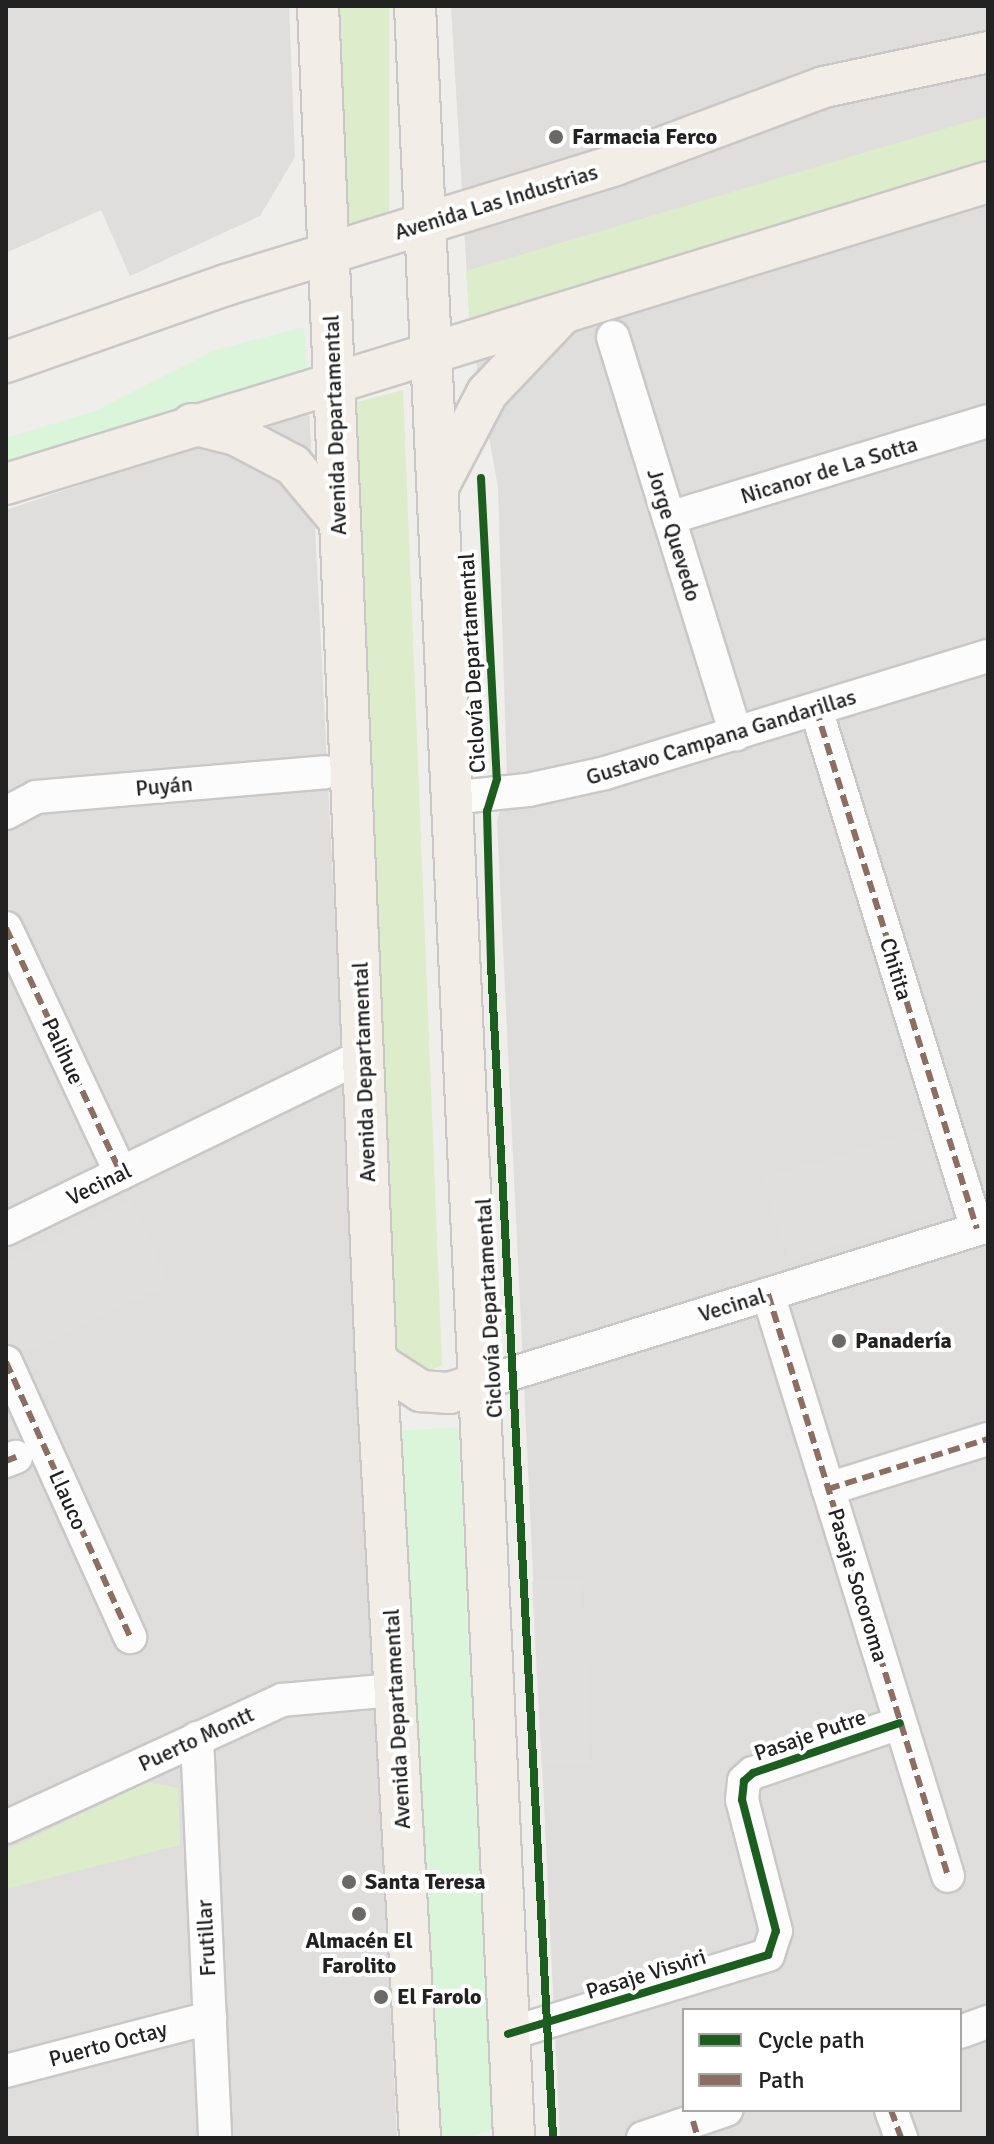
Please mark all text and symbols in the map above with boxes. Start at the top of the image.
place label: Farmacia Ferco [572,124,717,150]
marker: Farmacia Ferco [547,128,565,146]
street label: Avenida Las Industrias [391,159,601,245]
street label: Avenida Departamental [318,314,352,536]
street label: Nicanor de La Sotta [737,431,921,509]
street label: Jorge Quevedo [641,465,707,605]
street label: Ciclovía Departamental [453,552,491,774]
street label: Gustavo Campana Gandarillas [583,683,859,791]
street label: Puyán [134,770,194,802]
street label: Chitita [874,935,918,1003]
street label: Avenida Departamental [347,961,381,1183]
street label: Palihue [36,1014,90,1088]
street label: Vecinal [62,1157,136,1211]
street label: Ciclovía Departamental [470,1197,508,1419]
street label: Vecinal [695,1282,769,1328]
place label: Panadería [855,1328,952,1354]
marker: Panadería [830,1332,848,1350]
street label: Llauco [43,1466,93,1534]
street label: Pasaje Socoroma [822,1505,894,1665]
street label: Avenida Departamental [378,1608,416,1830]
street label: Puerto Montt [134,1701,258,1777]
street label: Pasaje Putre [751,1704,869,1766]
place label: Santa Teresa [365,1869,486,1895]
marker: Santa Teresa [340,1873,358,1891]
street label: Frutillar [191,1899,221,1977]
marker: Almacén El Farolito [350,1905,368,1923]
place label: Almacén El Farolito [305,1927,413,1978]
street label: Pasaje Visviri [583,1943,709,2005]
place label: El Farolo [397,1984,482,2010]
marker: El Farolo [372,1988,390,2006]
legend [682,2008,962,2112]
street label: Puerto Octay [46,2016,170,2072]
text: Cycle path [758,2025,865,2055]
text: Path [758,2065,804,2095]

